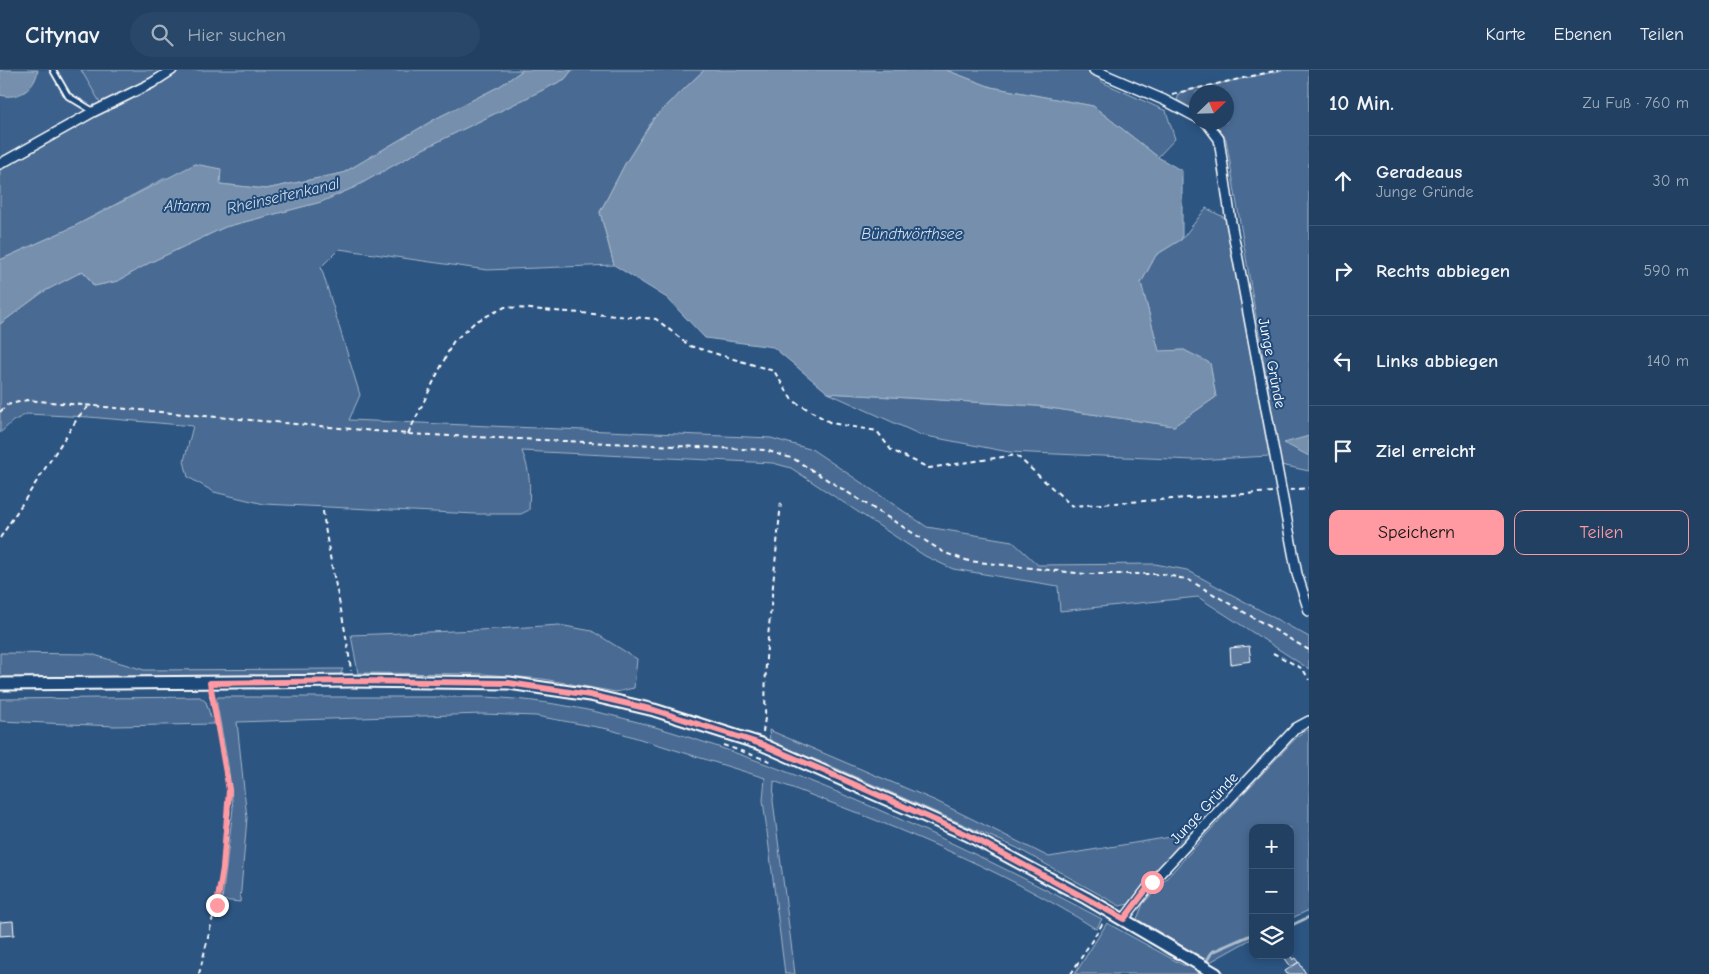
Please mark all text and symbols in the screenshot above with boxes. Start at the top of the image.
search box [130,12,480,57]
text: Citynav [25,21,100,49]
icon: search [148,21,176,49]
text: Hier suchen [188,24,286,46]
text: Karte [1485,24,1526,45]
text: Ebenen [1554,24,1612,45]
text: Teilen [1640,24,1684,45]
north arrow [1189,85,1234,130]
text: 10 Min. [1329,91,1394,115]
text: Zu Fuß · 760 m [1582,94,1689,112]
text: Geradeaus [1376,161,1462,183]
icon: ahead [1329,167,1357,195]
text: 30 m [1653,172,1689,190]
water label: Rheinseitenkanal [225,174,342,218]
text: Junge Gründe [1376,183,1474,201]
water label: Altarm [163,197,210,215]
water label: Bündtwörthsee [861,225,963,243]
icon: right [1329,257,1357,285]
text: Rechts abbiegen [1376,260,1510,282]
text: 590 m [1644,262,1689,280]
street label: Junge Gründe [1254,316,1290,410]
icon: left [1329,347,1357,375]
text: Links abbiegen [1376,350,1498,372]
text: 140 m [1647,352,1689,370]
icon: arrive [1329,437,1357,465]
text: Ziel erreicht [1376,440,1475,462]
button: Speichern [1329,510,1504,555]
button: Teilen [1514,510,1689,555]
street label: Junge Gründe [1166,768,1242,848]
map controls [1249,824,1294,959]
button: + [1249,824,1294,869]
button: − [1249,869,1294,914]
route start [1141,871,1164,894]
route end [206,894,229,917]
button: layers [1249,914,1294,959]

